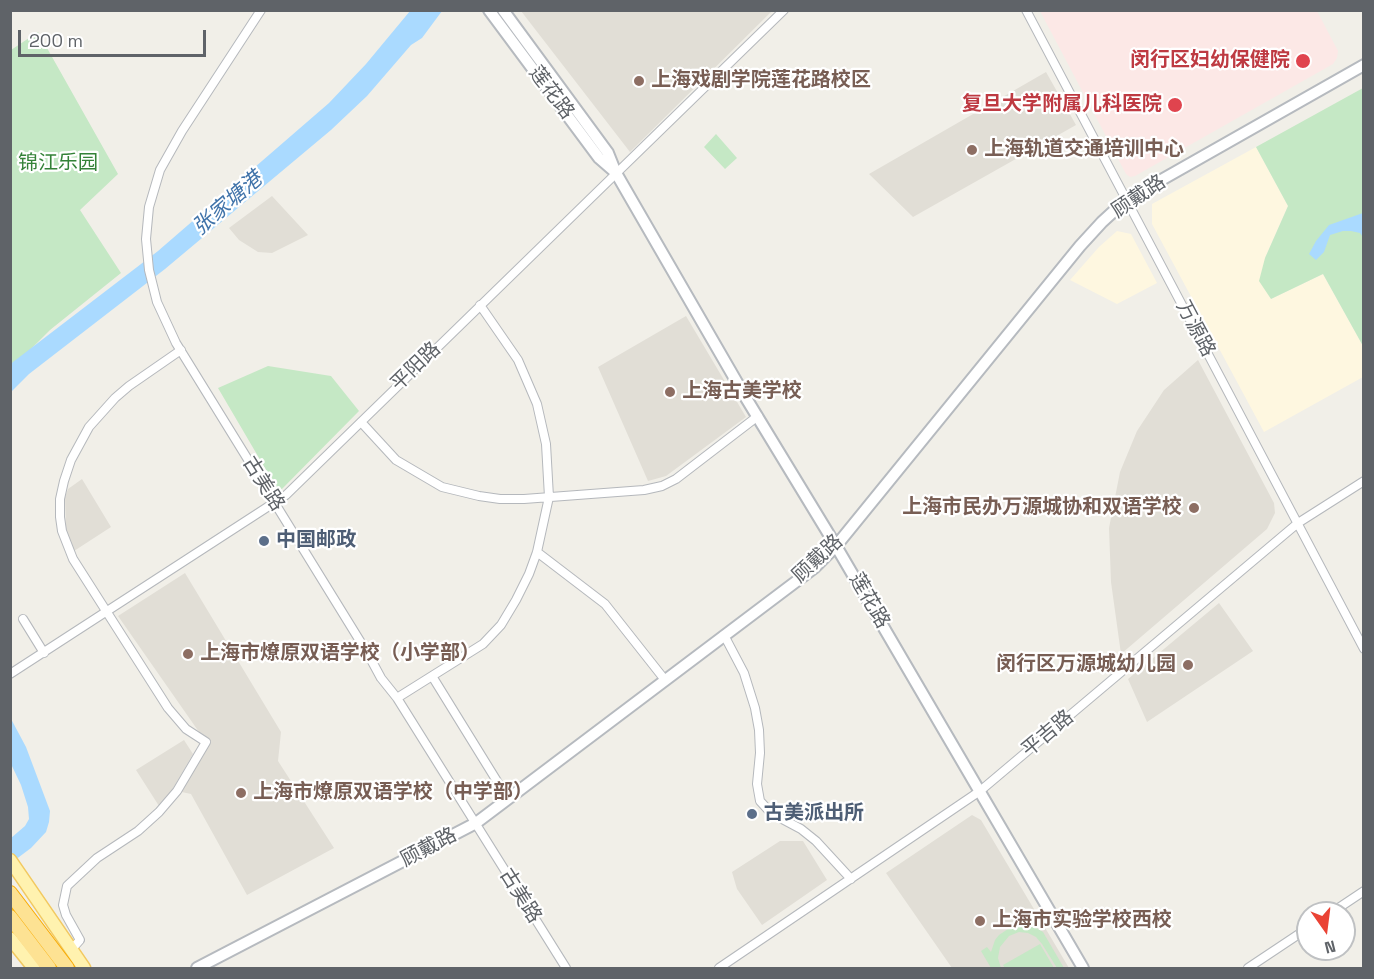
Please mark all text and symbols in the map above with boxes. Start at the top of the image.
scale bar [21,18,208,56]
text: 200 m [29,29,83,52]
place label: 闵行区妇幼保健院 [1130,49,1290,73]
marker: 闵行区妇幼保健院 [1294,52,1312,70]
street label: 莲花路 [523,62,579,124]
place label: 上海戏剧学院莲花路校区 [651,69,871,93]
marker: 上海戏剧学院莲花路校区 [632,74,646,88]
place label: 复旦大学附属儿科医院 [962,93,1162,117]
marker: 复旦大学附属儿科医院 [1166,96,1184,114]
place label: 上海轨道交通培训中心 [984,138,1184,162]
marker: 上海轨道交通培训中心 [965,143,979,157]
park label: 锦江乐园 [18,152,98,176]
water label: 张家塘港 [188,167,268,241]
street label: 顾戴路 [1107,170,1171,224]
street label: 万源路 [1170,297,1220,361]
street label: 平阳路 [386,338,446,396]
place label: 上海古美学校 [682,380,802,404]
marker: 上海古美学校 [663,385,677,399]
street label: 古美路 [237,452,289,516]
place label: 上海市民办万源城协和双语学校 [902,496,1182,520]
marker: 上海市民办万源城协和双语学校 [1187,501,1201,515]
place label: 中国邮政 [276,529,356,553]
street label: 顾戴路 [788,530,848,588]
marker: 中国邮政 [257,534,271,548]
street label: 莲花路 [844,569,894,633]
place label: 上海市燎原双语学校（小学部） [200,642,480,666]
marker: 上海市燎原双语学校（小学部） [181,647,195,661]
place label: 闵行区万源城幼儿园 [996,653,1176,677]
marker: 闵行区万源城幼儿园 [1181,658,1195,672]
street label: 平吉路 [1017,706,1079,762]
place label: 上海市燎原双语学校（中学部） [253,781,533,805]
marker: 上海市燎原双语学校（中学部） [234,786,248,800]
place label: 古美派出所 [764,802,864,826]
marker: 古美派出所 [745,807,759,821]
street label: 顾戴路 [397,823,461,873]
street label: 古美路 [494,864,546,928]
north arrow [1296,901,1356,961]
place label: 上海市实验学校西校 [992,909,1172,933]
marker: 上海市实验学校西校 [973,914,987,928]
text: N [1322,936,1338,958]

